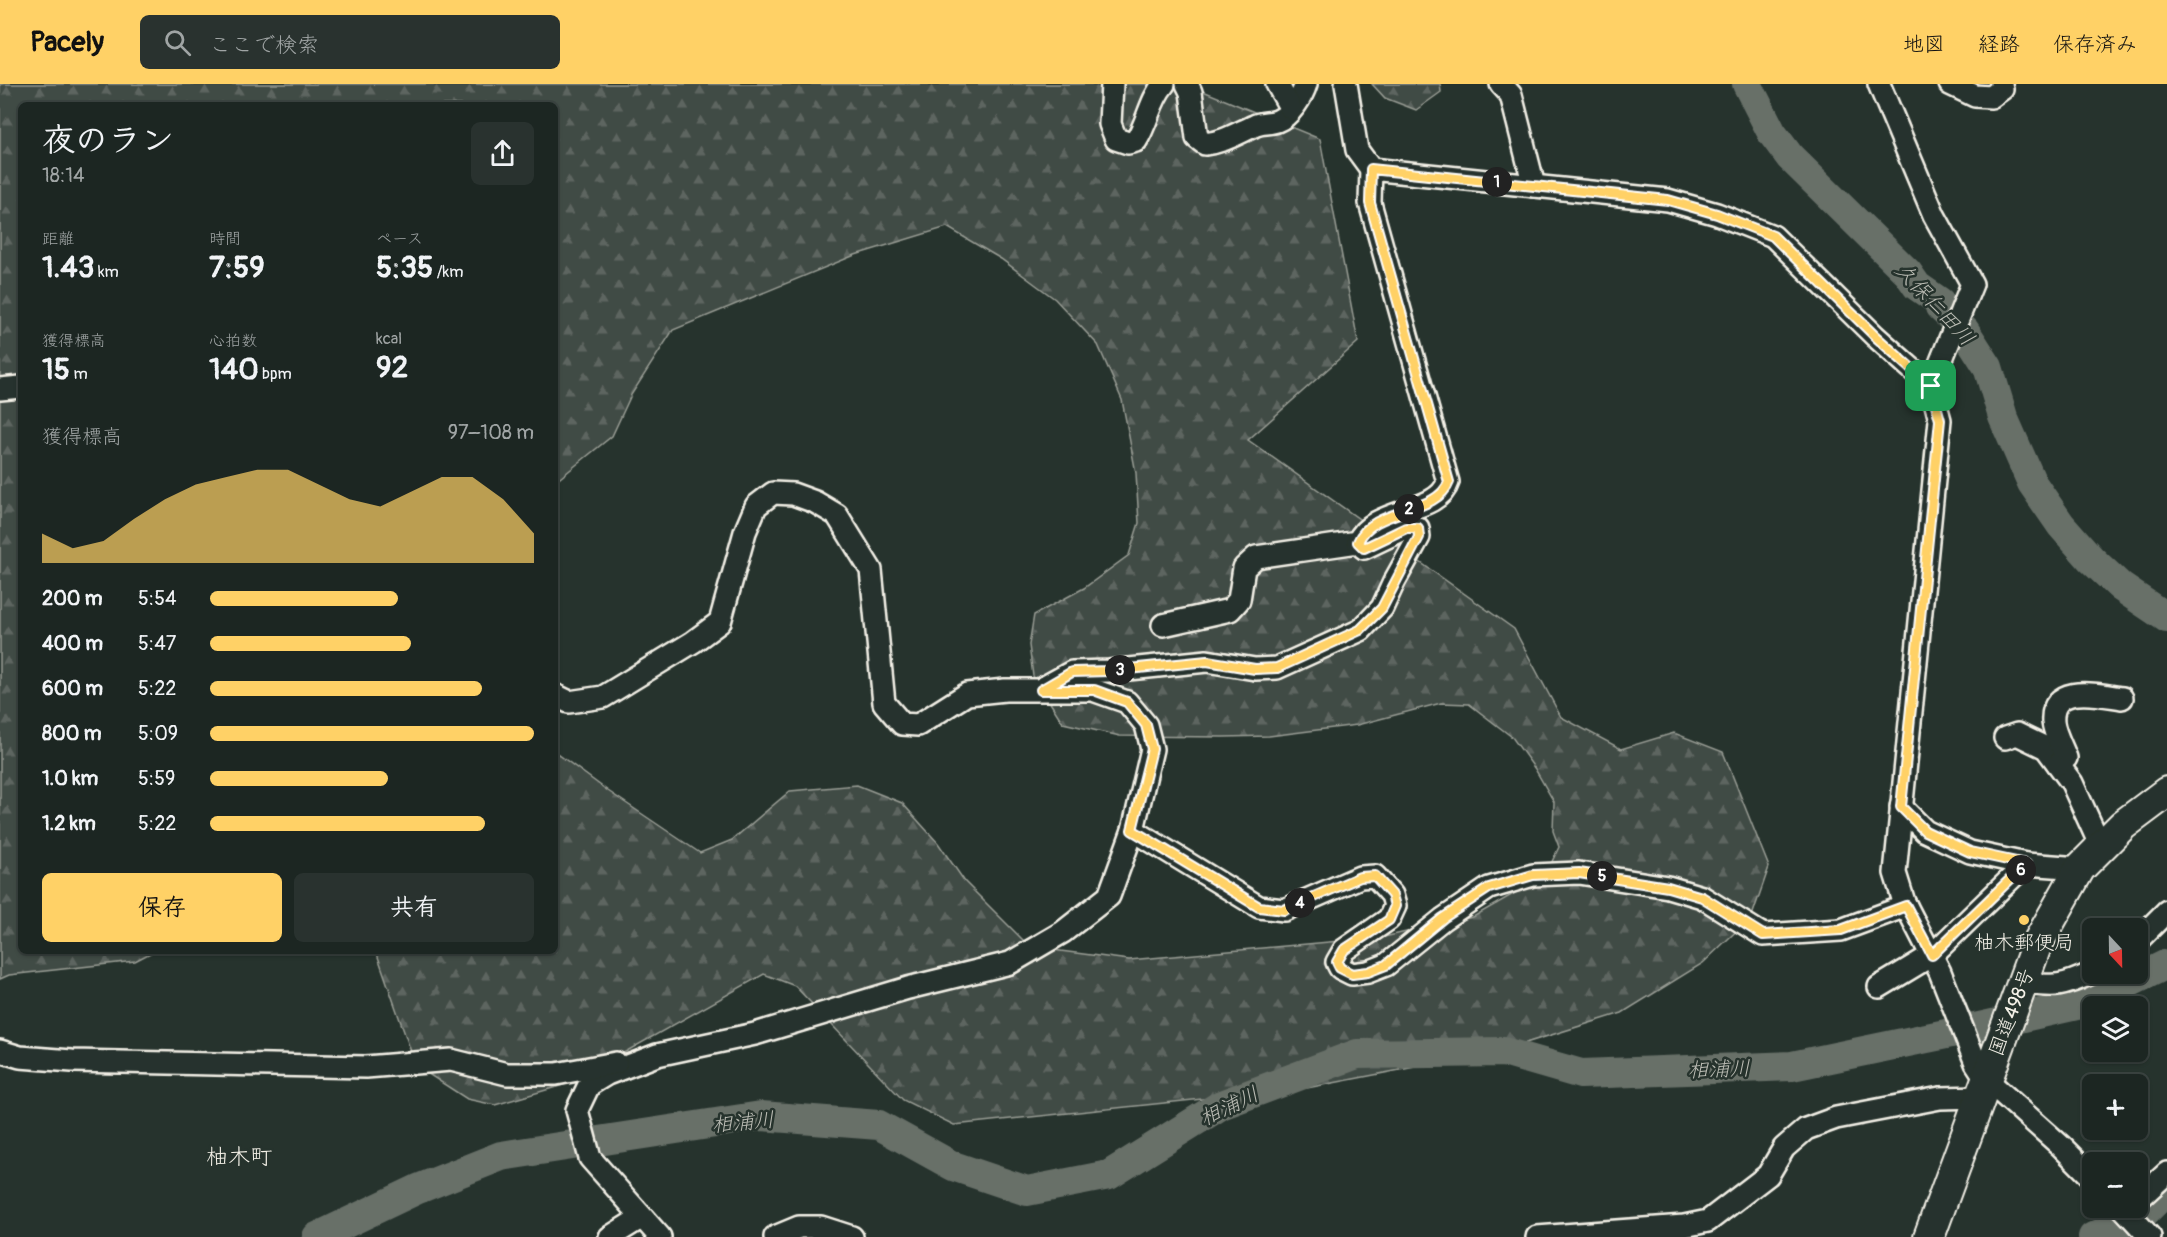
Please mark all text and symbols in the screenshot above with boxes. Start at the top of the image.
search box [140,15,560,69]
text: Pacely [30,25,104,60]
icon: search [161,26,194,59]
text: ここで検索 [209,31,319,59]
text: 地図 [1903,31,1945,58]
text: 経路 [1978,31,2020,58]
text: 保存済み [2053,31,2137,58]
text: 夜のラン [42,120,174,161]
button: share [471,122,534,185]
text: 18:14 [42,163,85,188]
pin: 1 [1482,167,1512,197]
text: 1 [1494,172,1500,192]
text: 距離 [42,229,74,249]
text: 時間 [209,229,241,249]
text: ペース [376,229,423,249]
text: 1.43 [42,249,94,286]
text: 7:59 [209,249,265,286]
text: 5:35 [376,249,433,286]
water label: 久保仁田川 [1889,257,1980,352]
text: km [94,262,119,282]
text: /km [433,262,463,282]
text: kcal [376,329,402,349]
text: 獲得標高 [42,331,106,351]
text: 心拍数 [209,331,257,351]
text: 92 [376,349,408,386]
text: 15 [42,351,70,388]
text: 140 [209,351,259,388]
pin [1905,360,1956,411]
text: m [70,364,88,384]
text: bpm [259,364,292,384]
icon: arrive [1914,369,1947,402]
text: 97–108 m [448,420,534,445]
text: 獲得標高 [42,424,122,449]
pin: 2 [1394,494,1424,524]
text: 2 [1405,499,1413,519]
text: 200 m [42,586,103,611]
text: 5:54 [138,586,177,611]
text: 400 m [42,631,103,656]
text: 5:47 [138,631,176,656]
pin: 3 [1105,655,1135,685]
text: 3 [1116,660,1124,680]
text: 600 m [42,676,103,701]
text: 5:22 [138,676,177,701]
text: 800 m [42,721,102,746]
text: 5:09 [138,721,178,746]
text: 1.0 km [42,766,98,791]
text: 5:59 [138,766,175,791]
text: 1.2 km [42,811,96,836]
text: 5:22 [138,811,177,836]
pin: 6 [2006,855,2036,885]
text: 6 [2016,860,2026,880]
pin: 5 [1587,861,1617,891]
text: 5 [1598,866,1606,886]
button: 保存 [42,873,282,942]
button: 共有 [294,873,534,942]
pin: 4 [1285,888,1315,918]
text: 4 [1295,893,1305,913]
marker: 柚木郵便局 [2017,913,2031,927]
north arrow [2082,918,2148,984]
map controls [2082,918,2148,1218]
place label: 柚木郵便局 [1974,930,2074,955]
street label: 国道498号 [1983,965,2040,1060]
button: layers [2082,996,2148,1062]
water label: 相浦川 [1687,1055,1751,1084]
button: + [2082,1074,2148,1140]
water label: 相浦川 [1195,1081,1263,1132]
water label: 相浦川 [710,1106,776,1139]
district label: 柚木町 [206,1143,272,1171]
button: − [2082,1152,2148,1218]

